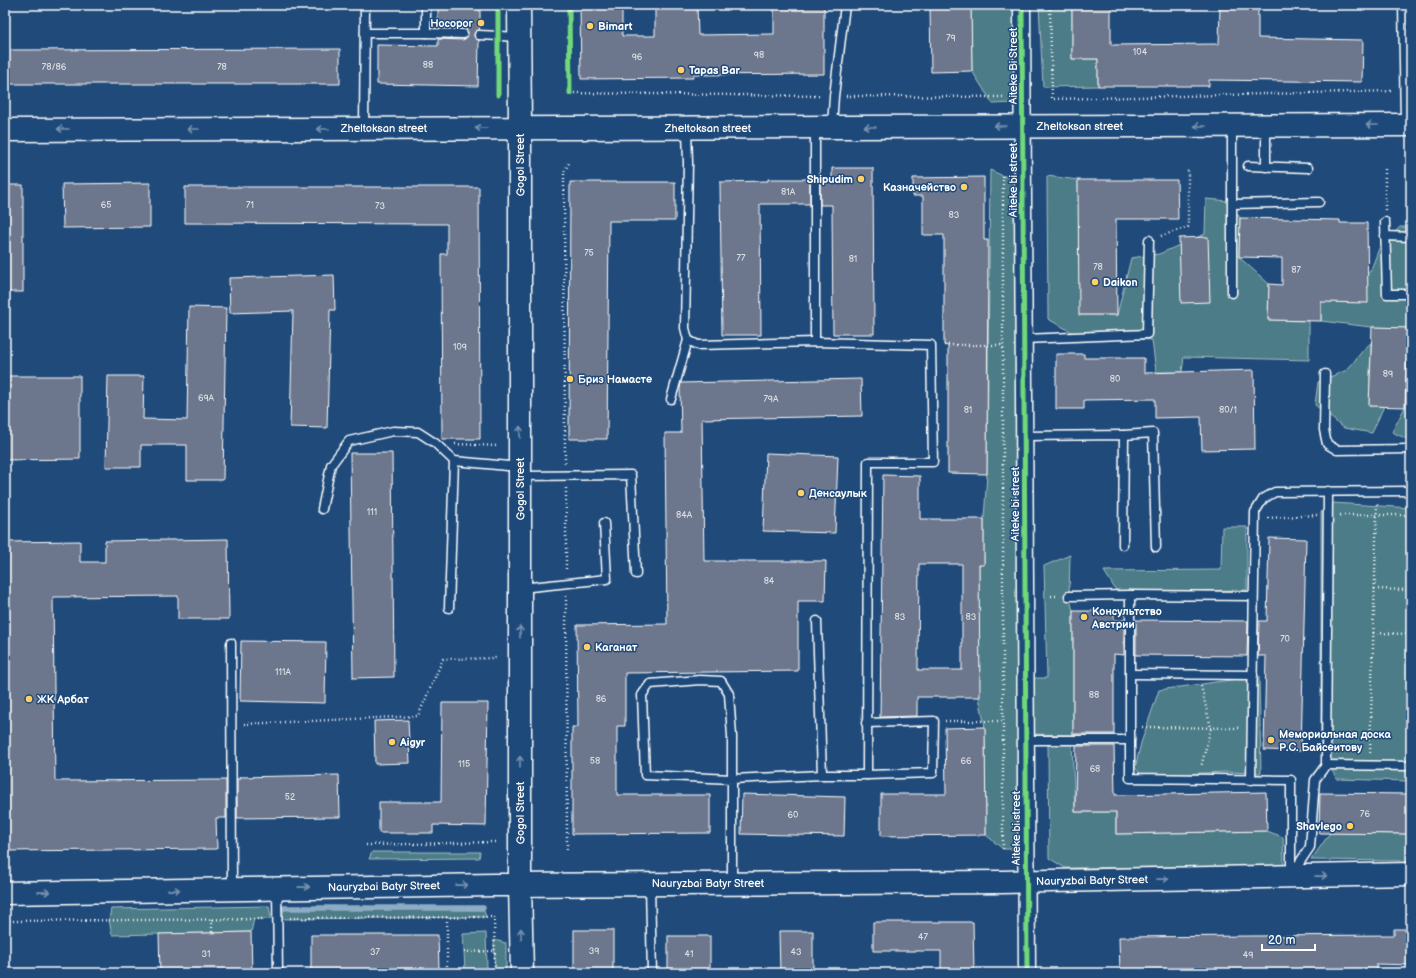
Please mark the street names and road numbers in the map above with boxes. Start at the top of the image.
street label: Aiteke Bi Street [1007,27,1020,104]
street label: Zheltoksan street [1036,120,1124,133]
street label: Zheltoksan street [340,122,428,135]
street label: Zheltoksan street [664,122,752,135]
street label: Gogol Street [514,133,527,196]
street label: Aiteke bi street [1007,142,1020,217]
street label: Gogol Street [514,457,527,520]
street label: Aiteke bi street [1009,466,1022,541]
street label: Gogol Street [514,781,527,844]
street label: Aiteke bi street [1010,790,1023,865]
street label: Nauryzbai Batyr Street [1036,873,1149,888]
street label: Nauryzbai Batyr Street [652,877,765,890]
street label: Nauryzbai Batyr Street [328,879,441,894]

